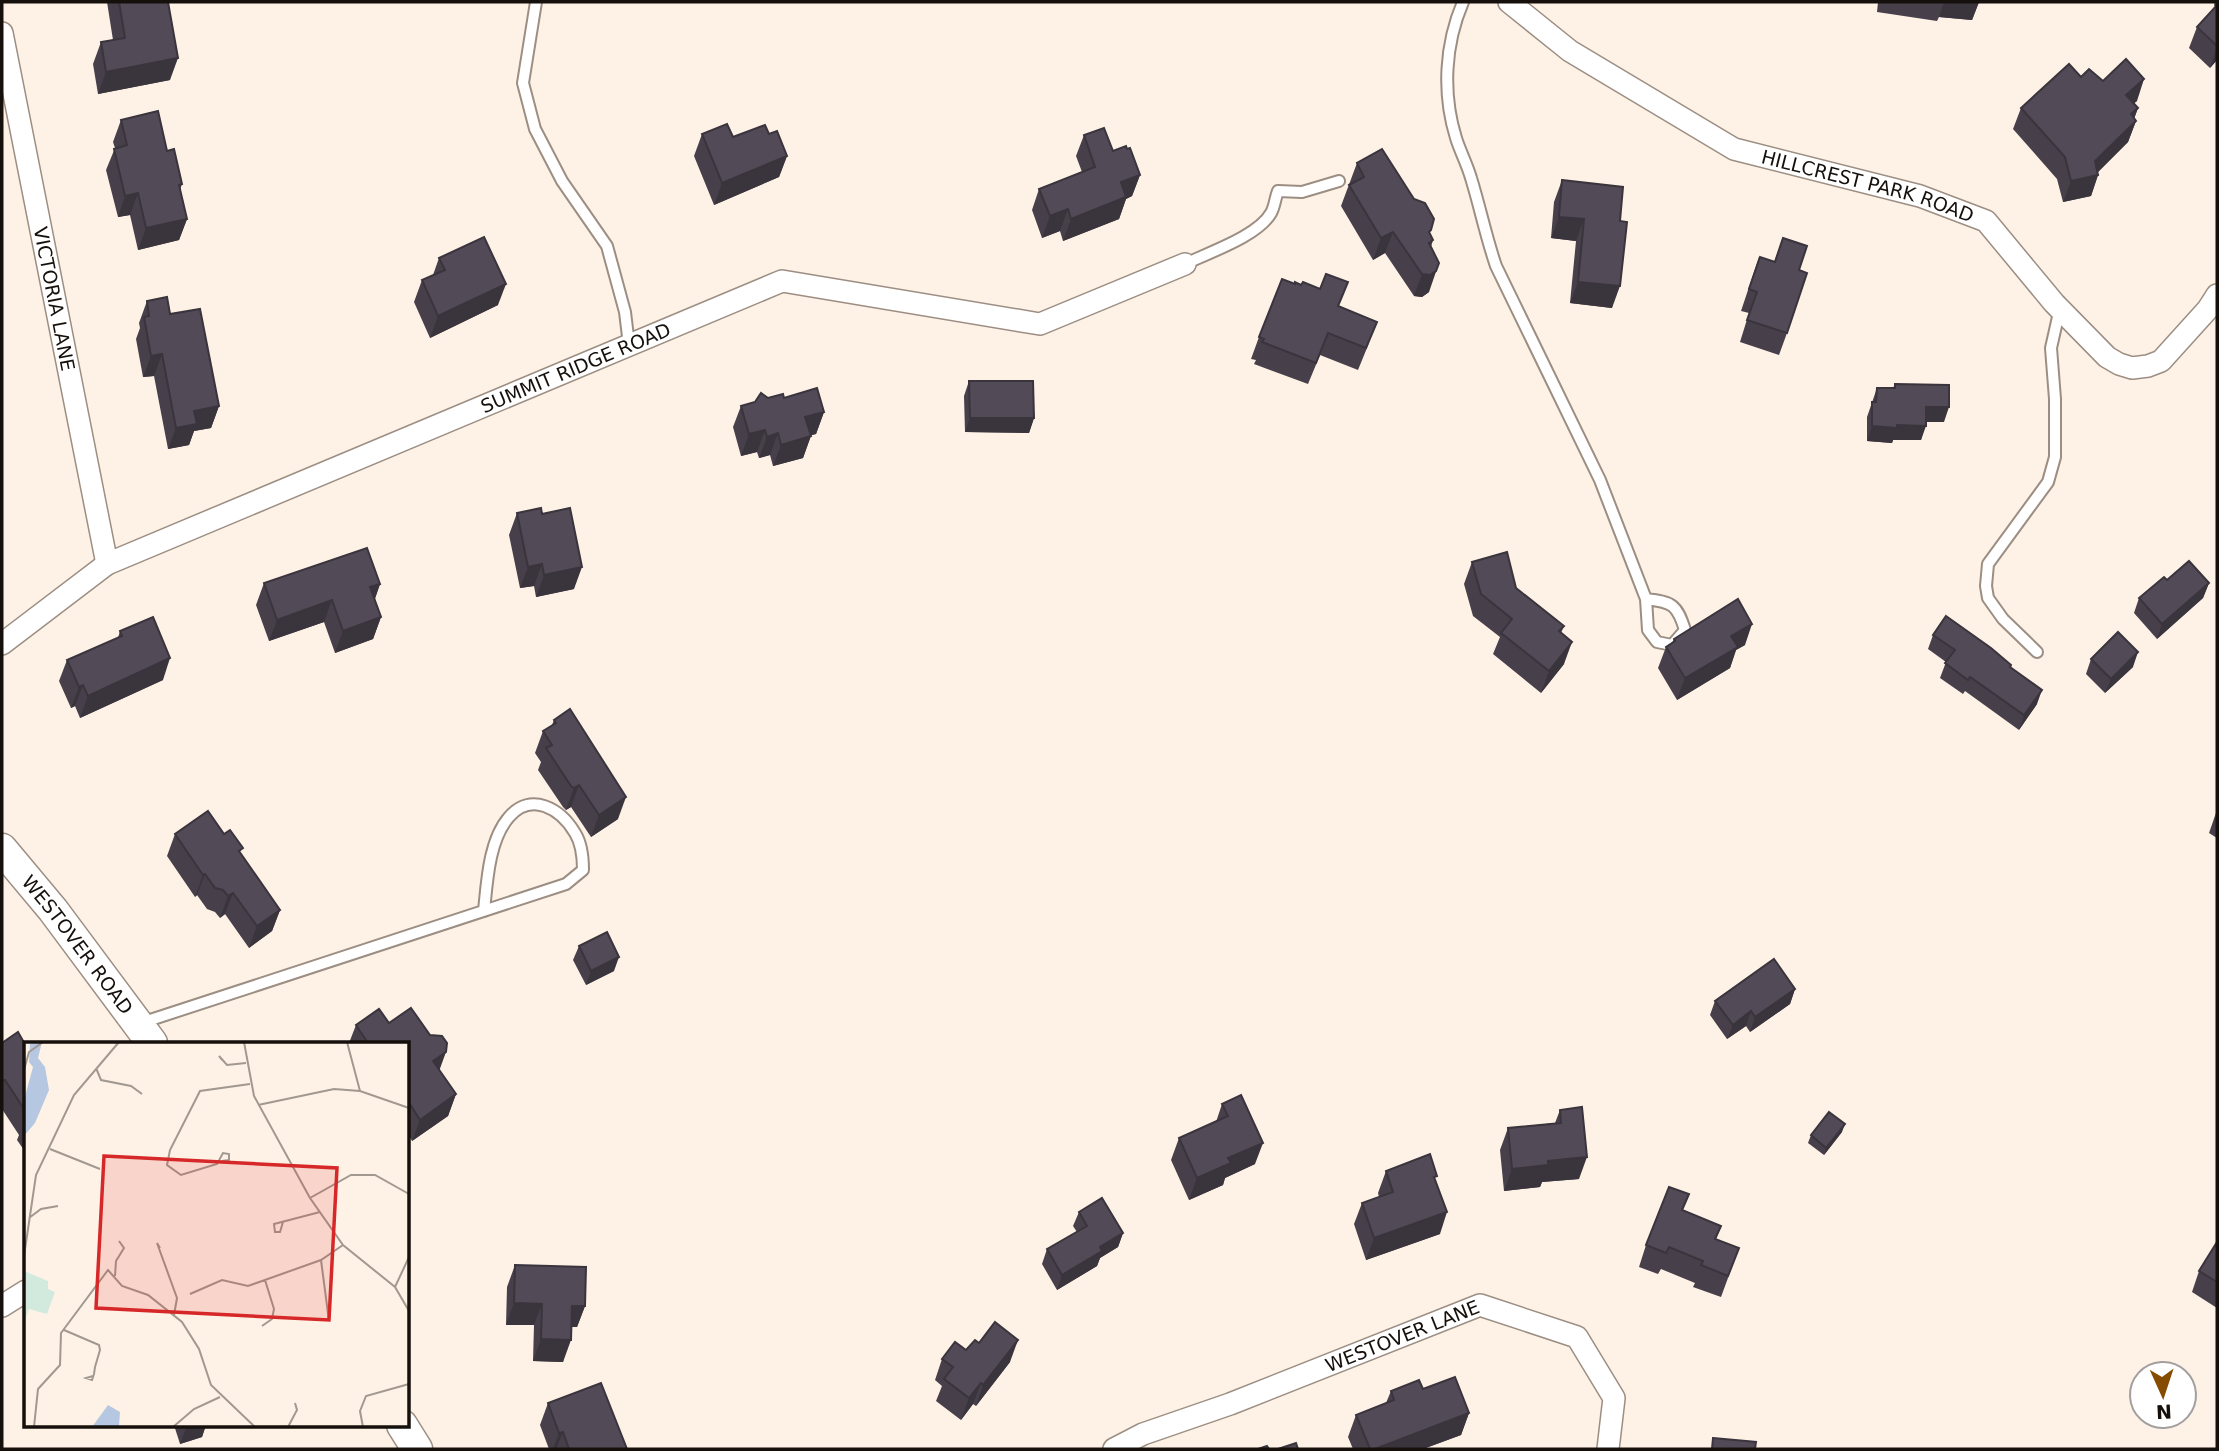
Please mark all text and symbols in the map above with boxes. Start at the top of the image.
street label: HILLCREST PARK ROAD [1759,145,1977,226]
street label: VICTORIA LANE [30,225,80,373]
street label: SUMMIT RIDGE ROAD [477,318,674,417]
street label: WESTOVER ROAD [18,871,138,1018]
inset map [24,1042,410,1426]
street label: WESTOVER LANE [1322,1295,1482,1376]
north arrow [2128,1360,2198,1430]
text: N [2155,1401,2172,1423]

